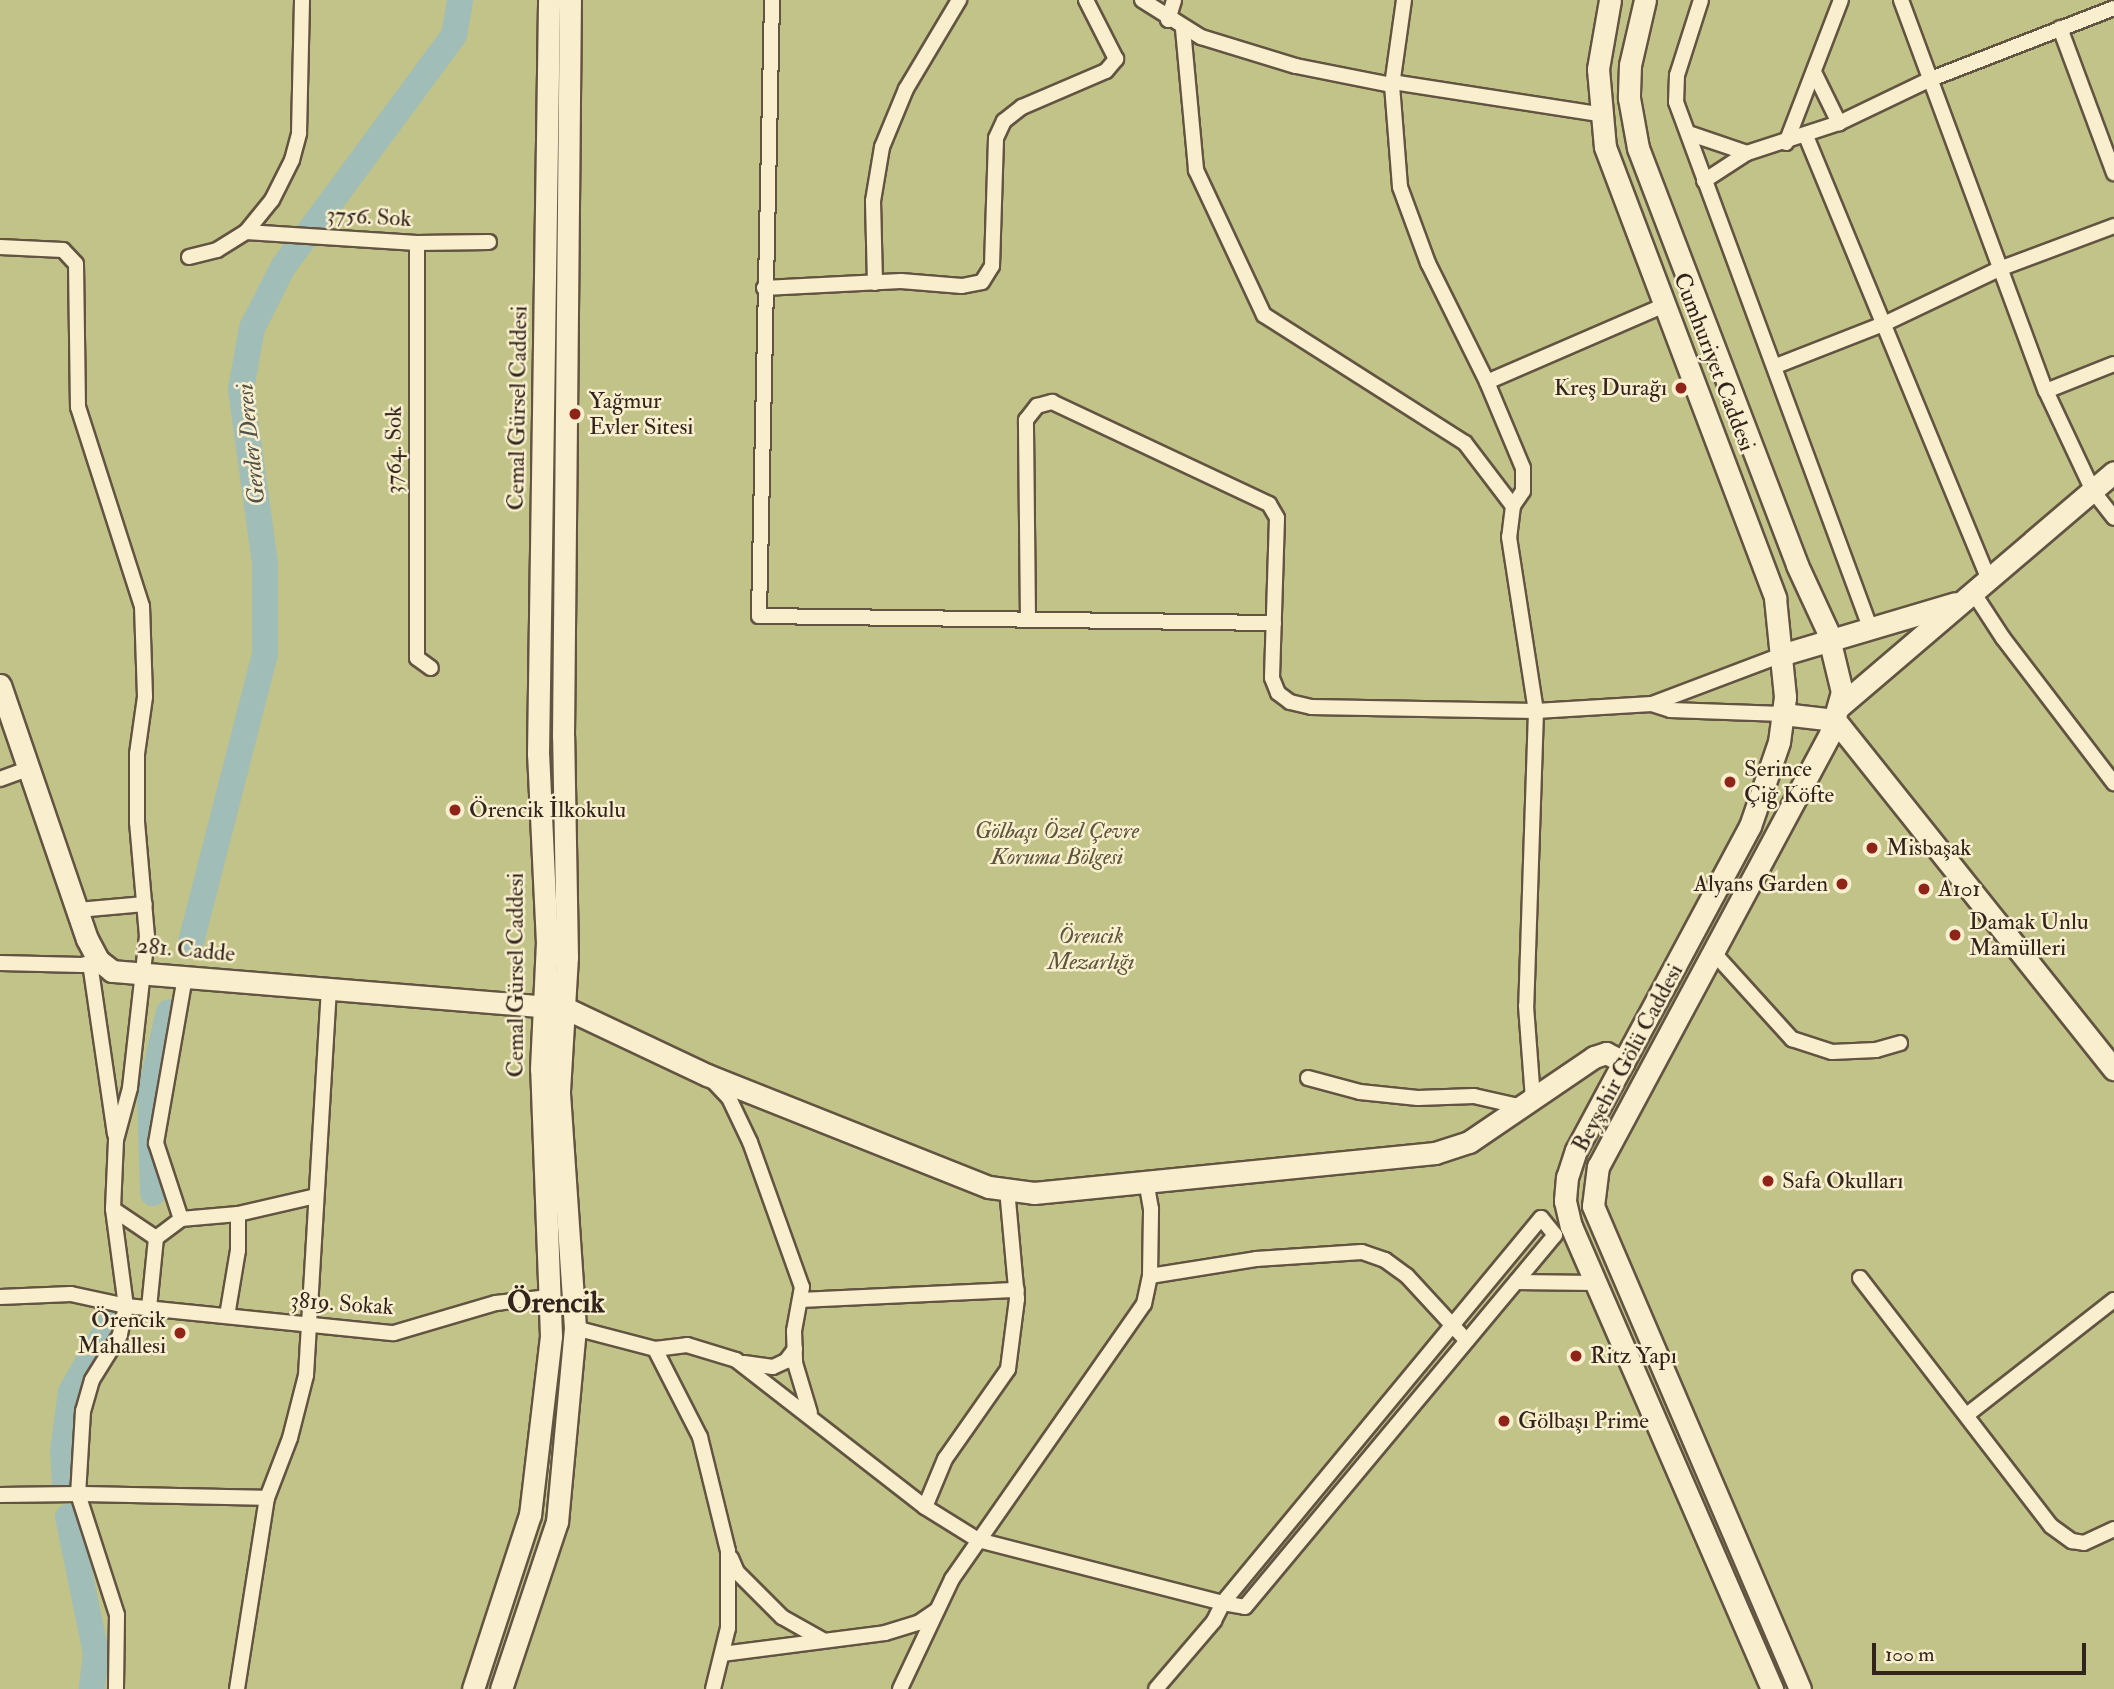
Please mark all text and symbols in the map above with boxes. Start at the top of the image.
street label: 3756. Sok [326,201,412,233]
street label: Cumhuriyet Caddesi [1667,269,1761,455]
street label: Cemal Gürsel Caddesi [502,305,534,511]
place label: Kreş Durağı [1554,374,1667,402]
marker: Kreş Durağı [1673,380,1689,396]
water label: Gerder Deresi [230,382,272,506]
place label: Yağmur Evler Sitesi [589,387,693,441]
street label: 3764. Sok [380,406,408,494]
marker: Yağmur Evler Sitesi [567,406,583,422]
place label: Serince Çiğ Köfte [1744,755,1834,809]
marker: Serince Çiğ Köfte [1722,774,1738,790]
place label: Örencik İlkokulu [469,796,626,824]
marker: Örencik İlkokulu [447,802,463,818]
park label: Gölbaşı Özel Çevre Koruma Bölgesi [975,817,1139,871]
place label: Misbaşak [1886,834,1971,862]
marker: Misbaşak [1864,840,1880,856]
place label: Alyans Garden [1693,870,1828,898]
street label: Cemal Gürsel Caddesi [502,873,530,1077]
place label: A101 [1938,875,1981,903]
marker: Alyans Garden [1834,876,1850,892]
marker: A101 [1916,881,1932,897]
place label: Damak Unlu Mamülleri [1969,908,2089,962]
park label: Örencik Mezarlığı [1047,922,1135,976]
marker: Damak Unlu Mamülleri [1947,927,1963,943]
street label: 281. Cadde [136,932,236,968]
street label: Beyşehir Gölü Caddesi [1567,959,1689,1157]
place label: Safa Okulları [1782,1167,1903,1195]
marker: Safa Okulları [1760,1173,1776,1189]
district label: Örencik [507,1285,605,1321]
street label: 3819. Sokak [289,1287,395,1321]
place label: Örencik Mahallesi [78,1306,166,1360]
marker: Örencik Mahallesi [172,1325,188,1341]
place label: Ritz Yapı [1590,1342,1677,1370]
marker: Ritz Yapı [1568,1348,1584,1364]
place label: Gölbaşı Prime [1518,1407,1649,1435]
marker: Gölbaşı Prime [1496,1413,1512,1429]
scale bar [1876,1630,2090,1674]
text: 100 m [1885,1641,1935,1668]

